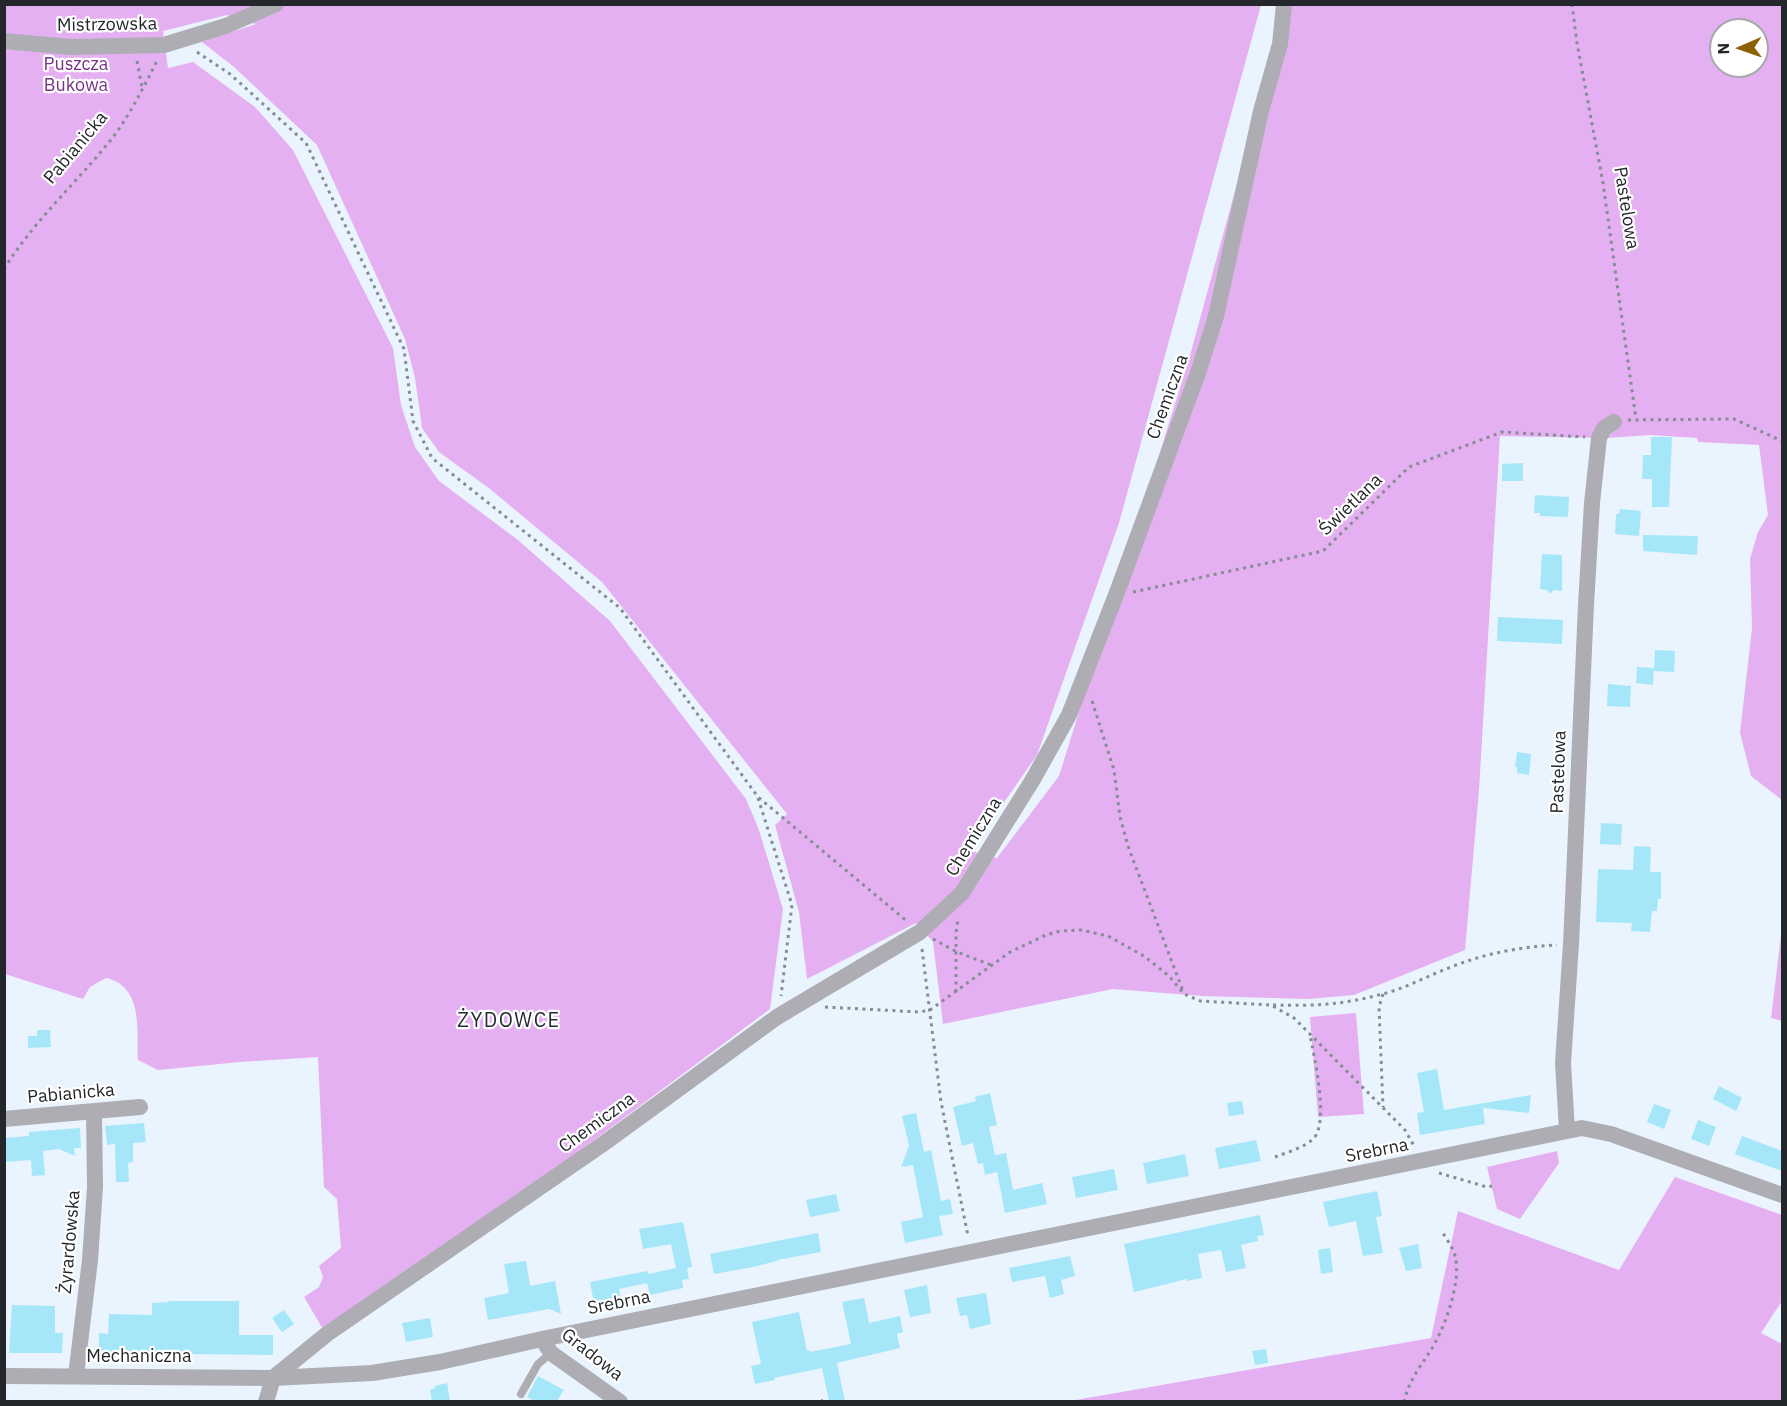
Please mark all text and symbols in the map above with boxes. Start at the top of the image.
street label: Mistrzowska [57,13,157,37]
north arrow [1709,18,1769,78]
text: N [1713,42,1733,55]
park label: Puszcza Bukowa [44,54,108,97]
street label: Pabianicka [40,107,112,189]
street label: Pastelowa [1609,165,1643,251]
street label: Chemiczna [1143,352,1193,442]
street label: Świetlana [1315,470,1387,540]
street label: Pastelowa [1547,730,1571,814]
street label: Chemiczna [941,794,1007,880]
district label: ŻYDOWCE [457,1009,561,1033]
street label: Pabianicka [26,1079,116,1109]
street label: Chemiczna [555,1088,639,1158]
street label: Srebrna [1344,1134,1410,1168]
street label: Żyrardowska [55,1189,85,1295]
street label: Srebrna [586,1286,652,1320]
street label: Gradowa [557,1324,627,1386]
street label: Mechaniczna [86,1346,192,1368]

